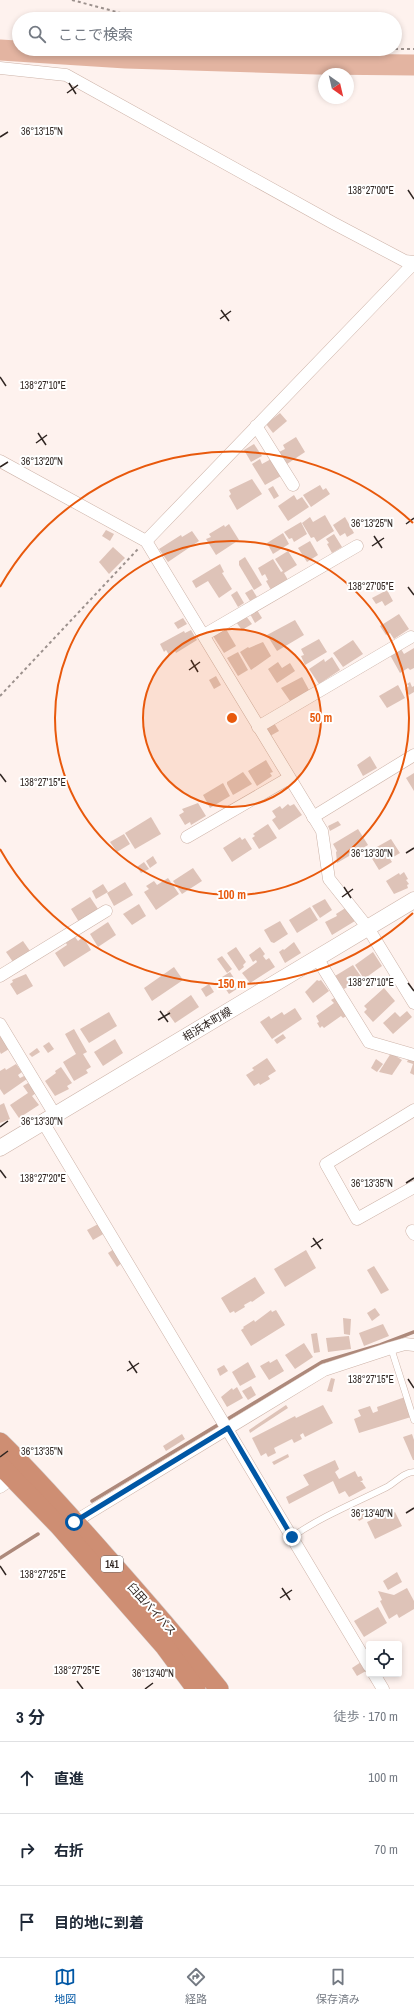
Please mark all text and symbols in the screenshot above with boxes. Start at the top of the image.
search box [12,12,402,56]
icon: search [26,23,48,45]
text: ここで検索 [58,24,133,45]
north arrow [318,68,354,104]
text: 36°13'15"N [21,125,63,138]
text: 138°27'00"E [348,184,394,197]
text: 138°27'10"E [20,379,66,392]
text: 36°13'20"N [21,455,63,468]
text: 36°13'25"N [351,517,393,530]
text: 138°27'05"E [348,580,394,593]
text: 50 m [310,710,332,726]
centre of rings [225,711,239,725]
text: 138°27'15"E [20,776,66,789]
text: 36°13'30"N [351,847,393,860]
text: 100 m [218,887,246,903]
text: 150 m [218,976,246,992]
text: 138°27'10"E [348,976,394,989]
street label: 相浜本町線 [180,1004,234,1044]
text: 36°13'30"N [21,1115,63,1128]
text: 138°27'20"E [20,1172,66,1185]
text: 36°13'35"N [351,1177,393,1190]
text: 138°27'15"E [348,1373,394,1386]
text: 36°13'35"N [21,1445,63,1458]
text: 36°13'40"N [351,1507,393,1520]
route start [65,1513,83,1531]
route end [283,1528,301,1546]
road number: 141 [101,1556,123,1572]
text: 138°27'25"E [20,1568,66,1581]
street label: 臼田バイパス [125,1580,179,1638]
map controls [366,1641,402,1677]
button: locate [366,1641,402,1677]
text: 138°27'25"E [54,1664,100,1677]
text: 36°13'40"N [132,1667,174,1680]
text: 3 分 [16,1705,45,1728]
text: 徒歩 · 170 m [333,1708,398,1725]
icon: ahead [16,1767,38,1789]
text: 直進 [54,1768,84,1789]
text: 100 m [368,1769,398,1786]
icon: right [16,1839,38,1861]
text: 右折 [54,1840,84,1861]
text: 70 m [374,1841,398,1858]
icon: arrive [16,1911,38,1933]
text: 目的地に到着 [54,1912,144,1933]
tab: 地図 [54,1966,76,2006]
tab: 経路 [185,1966,207,2006]
tab: 保存済み [316,1966,360,2006]

